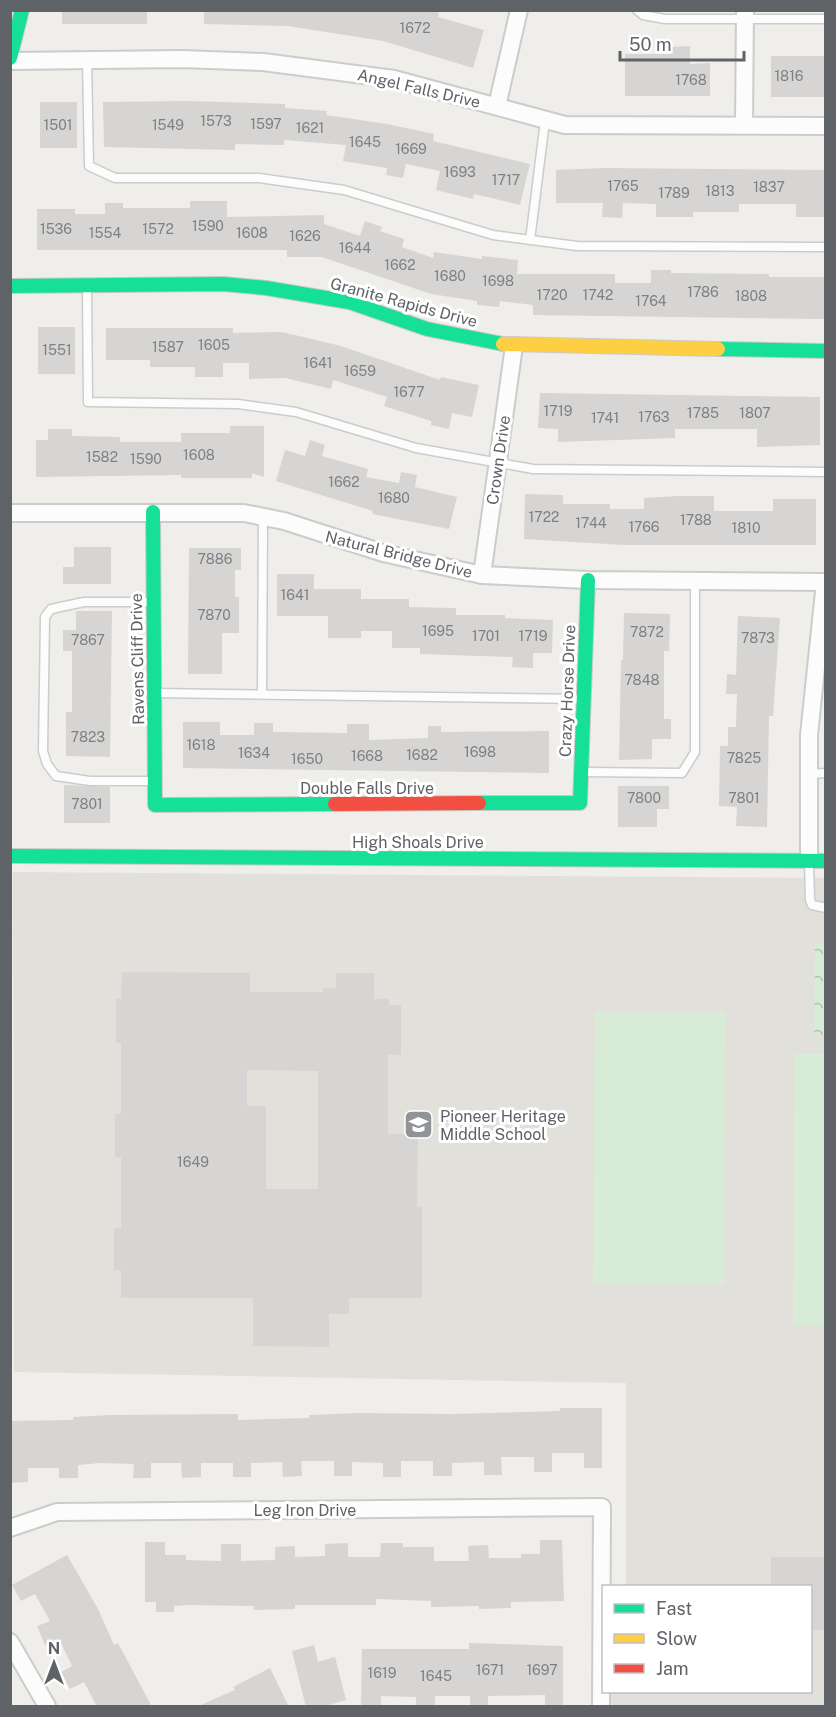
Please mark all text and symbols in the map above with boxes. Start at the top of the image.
house number: 1672 [400,20,431,36]
scale bar [620,24,744,62]
text: 50 m [629,34,672,55]
street label: Angel Falls Drive [356,65,482,112]
house number: 1816 [774,68,804,84]
house number: 1768 [675,72,707,88]
house number: 1573 [200,113,232,129]
house number: 1597 [250,116,282,132]
house number: 1501 [44,117,72,133]
house number: 1549 [152,117,184,133]
house number: 1621 [296,120,324,136]
house number: 1645 [349,134,381,150]
house number: 1669 [395,141,427,157]
house number: 1693 [444,164,476,180]
house number: 1717 [492,172,520,188]
house number: 1765 [607,178,639,194]
house number: 1837 [753,179,785,195]
house number: 1813 [705,183,735,199]
house number: 1789 [658,185,690,201]
house number: 1590 [192,218,224,234]
house number: 1536 [40,221,72,237]
house number: 1572 [142,221,174,237]
house number: 1554 [89,225,121,241]
house number: 1608 [236,225,268,241]
house number: 1626 [289,228,321,244]
house number: 1644 [339,240,371,256]
house number: 1662 [384,257,416,273]
house number: 1680 [434,268,466,284]
house number: 1698 [482,273,514,289]
street label: Granite Rapids Drive [328,274,479,331]
house number: 1786 [687,284,719,300]
house number: 1720 [536,287,568,303]
house number: 1742 [583,287,613,303]
house number: 1808 [735,288,767,304]
house number: 1764 [635,293,667,309]
house number: 1605 [198,337,230,353]
house number: 1587 [152,339,184,355]
house number: 1551 [42,342,72,358]
house number: 1641 [304,355,332,371]
house number: 1659 [344,363,376,379]
house number: 1677 [393,384,425,400]
house number: 1719 [544,403,573,419]
house number: 1785 [687,405,719,421]
house number: 1807 [739,405,771,421]
house number: 1763 [638,409,670,425]
house number: 1741 [591,410,619,426]
street label: Crown Drive [483,414,514,506]
house number: 1608 [183,447,215,463]
house number: 1582 [86,449,118,465]
house number: 1590 [130,451,162,467]
house number: 1662 [328,474,360,490]
house number: 1680 [378,490,410,506]
house number: 1722 [529,509,559,525]
house number: 1788 [680,512,712,528]
house number: 1744 [575,515,607,531]
house number: 1766 [628,519,660,535]
house number: 1810 [731,520,761,536]
street label: Natural Bridge Drive [323,527,474,582]
house number: 7886 [198,551,233,567]
house number: 1641 [281,587,309,603]
street label: Ravens Cliff Drive [127,593,148,725]
house number: 7870 [197,607,231,623]
house number: 1695 [422,623,454,639]
house number: 7872 [630,624,664,640]
street label: Crazy Horse Drive [556,625,579,758]
house number: 1701 [472,628,500,644]
house number: 1719 [519,628,548,644]
house number: 7873 [741,630,775,646]
house number: 7867 [71,632,105,648]
house number: 7848 [624,672,660,688]
house number: 7823 [71,729,105,745]
house number: 1618 [186,737,216,753]
house number: 1698 [464,744,496,760]
house number: 1634 [238,745,270,761]
house number: 1682 [406,747,438,763]
house number: 1668 [351,748,383,764]
house number: 7825 [727,750,761,766]
house number: 1650 [291,751,323,767]
street label: Double Falls Drive [300,779,434,798]
house number: 7800 [627,790,661,806]
house number: 7801 [728,790,760,806]
house number: 7801 [71,796,103,812]
street label: High Shoals Drive [352,833,484,852]
place label: Pioneer Heritage Middle School [440,1107,566,1144]
school or university icon: Pioneer Heritage Middle School [403,1109,435,1141]
house number: 1649 [177,1154,209,1170]
street label: Leg Iron Drive [254,1501,356,1520]
legend [602,1585,812,1693]
text: Fast [656,1598,692,1619]
text: Slow [656,1628,697,1649]
north arrow [24,1633,84,1693]
text: N [48,1639,60,1658]
text: Jam [656,1658,689,1679]
house number: 1671 [476,1662,504,1678]
house number: 1697 [526,1662,558,1678]
house number: 1619 [368,1665,397,1681]
house number: 1645 [420,1668,452,1684]

